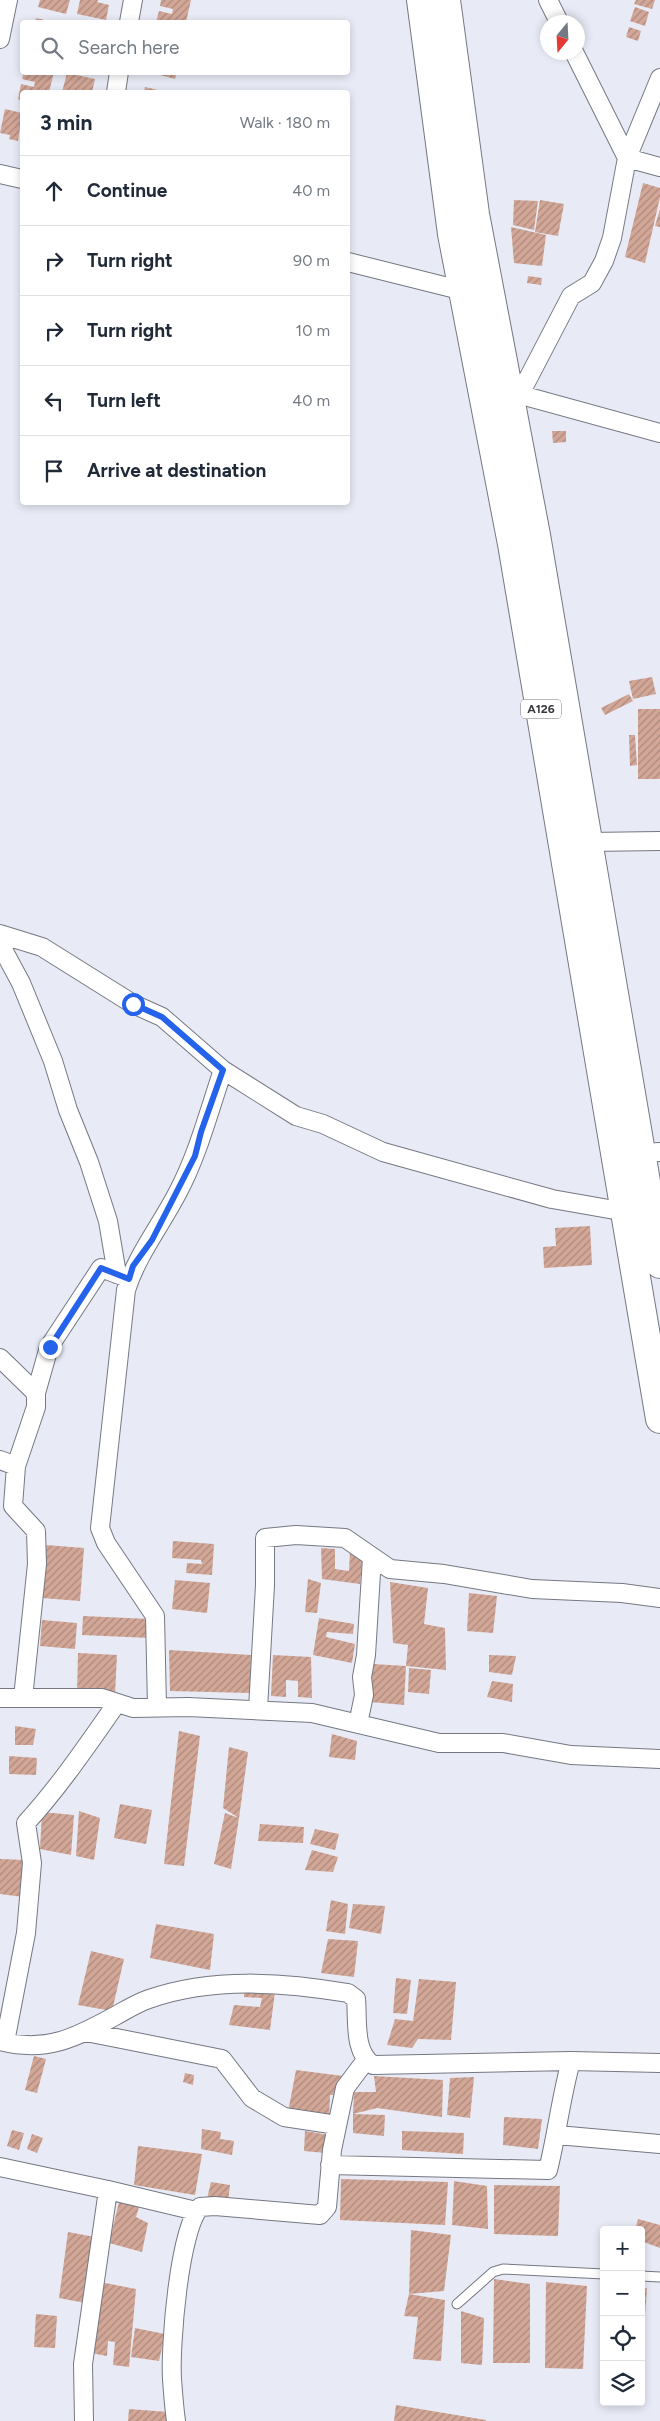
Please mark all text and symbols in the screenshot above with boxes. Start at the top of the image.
north arrow [540,15,585,60]
search box [20,20,350,75]
icon: search [38,34,66,62]
text: Search here [78,36,180,59]
text: 3 min [40,110,92,135]
text: Walk · 180 m [240,113,330,132]
icon: ahead [40,177,68,205]
text: Continue [87,179,167,202]
text: 40 m [292,181,330,200]
icon: right [40,247,68,275]
text: Turn right [87,249,173,272]
text: 90 m [293,251,330,270]
icon: right [40,317,68,345]
text: Turn right [87,319,173,342]
text: 10 m [296,321,330,340]
icon: left [40,387,68,415]
text: Turn left [87,389,161,412]
text: 40 m [292,391,330,410]
icon: arrive [40,457,68,485]
text: Arrive at destination [87,459,266,482]
road number: A126 [521,700,561,719]
route start [122,993,145,1016]
route end [39,1336,62,1359]
map controls [600,2226,645,2406]
button: + [600,2226,645,2271]
button: − [600,2271,645,2316]
button: locate [600,2316,645,2361]
button: layers [600,2361,645,2406]

